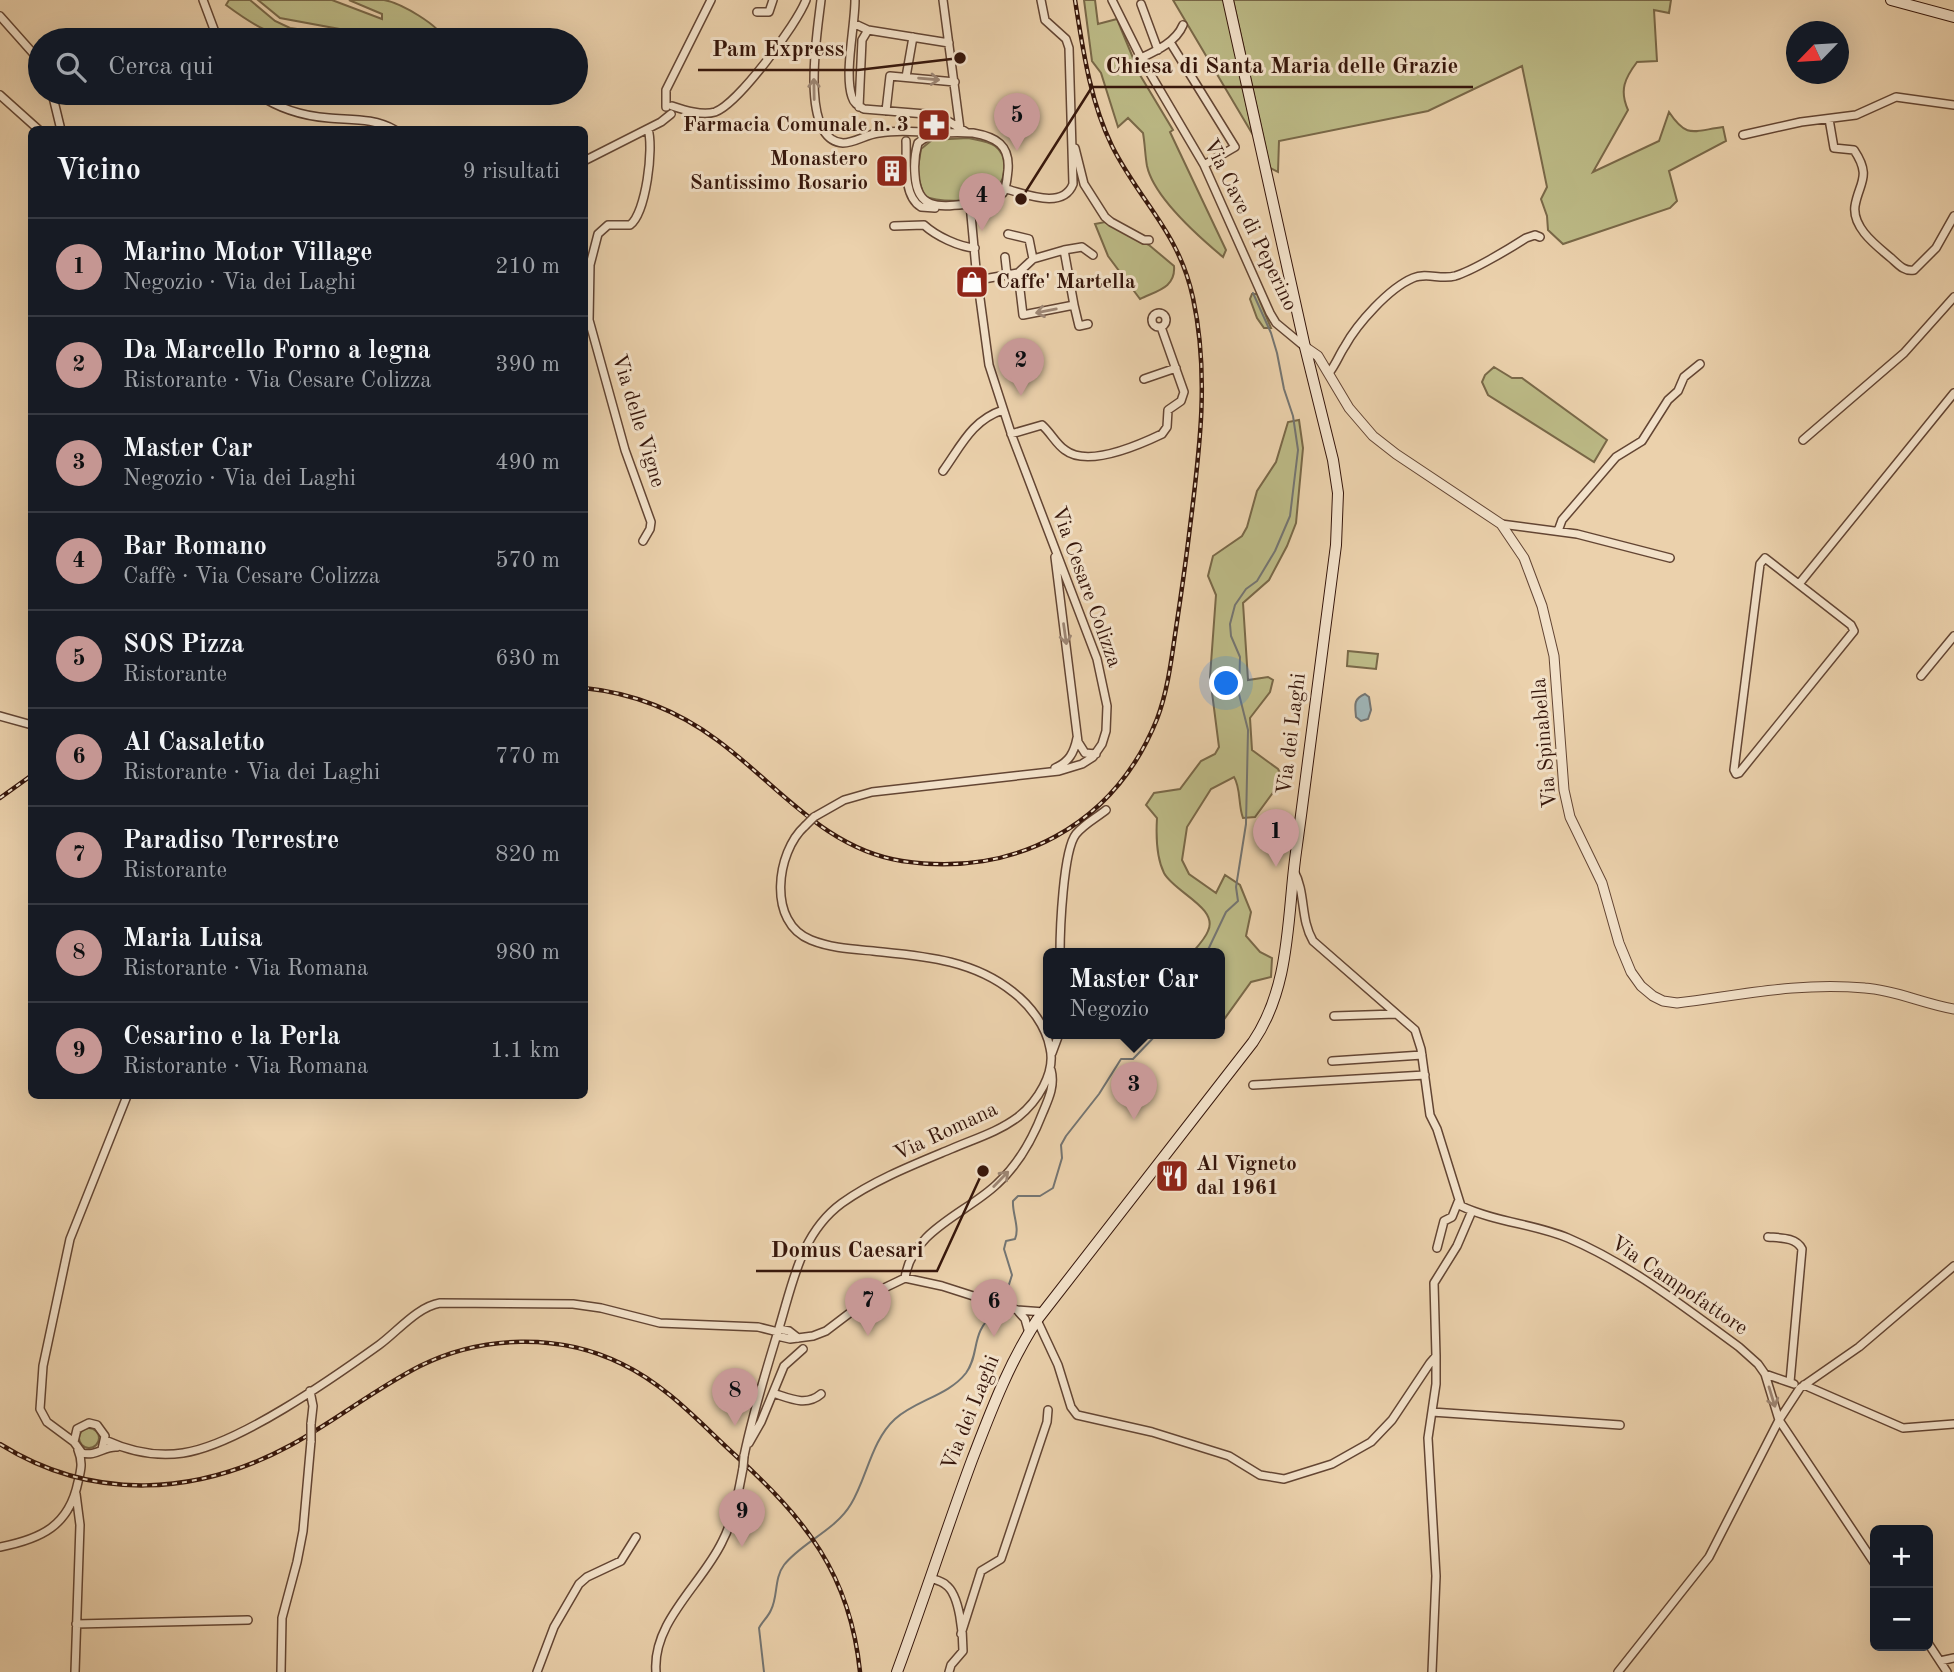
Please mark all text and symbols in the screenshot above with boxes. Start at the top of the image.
north arrow [1786,21,1849,84]
callout: Pam Express [698,26,858,70]
search box [28,28,588,105]
text: Pam Express [712,38,844,61]
callout: Chiesa di Santa Maria delle Grazie [1092,43,1473,87]
icon: search [52,48,90,86]
text: Cerca qui [108,54,213,80]
text: Chiesa di Santa Maria delle Grazie [1106,55,1458,78]
one-way arrow [917,73,940,86]
one-way arrow [807,78,821,101]
pin: 5 [994,93,1040,151]
pharmacy icon: Farmacia Comunale n. 3 [915,106,953,144]
place label: Farmacia Comunale n. 3 [683,115,909,136]
street label: Via Cave di Peperino [1199,136,1301,314]
place label: Monastero Santissimo Rosario [690,149,868,194]
building icon: Monastero Santissimo Rosario [873,152,911,190]
text: Vicino [56,156,141,186]
text: 9 risultati [462,160,560,183]
pin: 4 [959,173,1005,231]
text: Marino Motor Village [123,240,373,266]
text: 1 [72,255,86,278]
text: 210 m [495,255,560,278]
shop icon: Caffe' Martella [953,263,991,301]
text: Negozio · Via dei Laghi [123,271,356,294]
place label: Caffe' Martella [996,272,1136,293]
one-way arrow [1035,304,1058,318]
text: Da Marcello Forno a legna [123,338,431,364]
pin: 2 [998,338,1044,396]
street label: Via delle Vigne [608,352,668,490]
text: 2 [72,353,86,376]
text: 390 m [495,353,560,376]
text: Ristorante · Via Cesare Colizza [123,369,432,392]
text: Master Car [123,436,252,462]
text: 3 [72,451,86,474]
text: 490 m [495,451,560,474]
text: Negozio · Via dei Laghi [123,467,356,490]
street label: Via Cesare Colizza [1047,504,1125,670]
text: Bar Romano [123,534,267,560]
text: 4 [72,549,86,572]
text: 570 m [495,549,560,572]
text: Caffè · Via Cesare Colizza [123,565,380,588]
one-way arrow [1059,622,1072,645]
text: SOS Pizza [123,632,244,658]
text: 5 [72,647,86,670]
text: 630 m [495,647,560,670]
text: Ristorante [123,663,227,686]
your location [1209,666,1243,700]
street label: Via dei Laghi [1274,672,1310,796]
street label: Via Spinabella [1529,677,1561,809]
text: Al Casaletto [123,730,265,756]
text: 6 [72,745,86,768]
text: 770 m [495,745,560,768]
text: Ristorante · Via dei Laghi [123,761,380,784]
pin: 1 [1253,809,1299,867]
text: Paradiso Terrestre [123,828,339,854]
text: 7 [72,843,86,866]
text: 820 m [495,843,560,866]
text: Ristorante [123,859,227,882]
text: Maria Luisa [123,926,263,952]
text: 8 [72,941,86,964]
text: 980 m [495,941,560,964]
popup [1043,948,1225,1039]
text: Ristorante · Via Romana [123,957,368,980]
text: Master Car [1069,967,1199,993]
text: Negozio [1069,998,1149,1021]
text: Cesarino e la Perla [123,1024,340,1050]
text: 9 [72,1039,86,1062]
text: 1.1 km [490,1039,560,1062]
text: Ristorante · Via Romana [123,1055,368,1078]
pin: 3 [1111,1062,1157,1120]
street label: Via Romana [891,1099,1001,1165]
place label: Al Vigneto dal 1961 [1196,1154,1297,1199]
restaurant icon: Al Vigneto dal 1961 [1153,1157,1191,1195]
one-way arrow [993,1171,1010,1188]
callout: Domus Caesari [756,1227,937,1271]
street label: Via Campofattore [1607,1232,1751,1340]
text: Domus Caesari [770,1239,924,1262]
pin: 7 [845,1278,891,1336]
pin: 6 [971,1279,1017,1337]
street label: Via dei Laghi [938,1352,1004,1474]
pin: 8 [712,1368,758,1426]
one-way arrow [1767,1386,1780,1408]
pin: 9 [719,1489,765,1547]
map controls [1870,1525,1933,1651]
button: + [1870,1525,1933,1588]
button: − [1870,1588,1933,1651]

